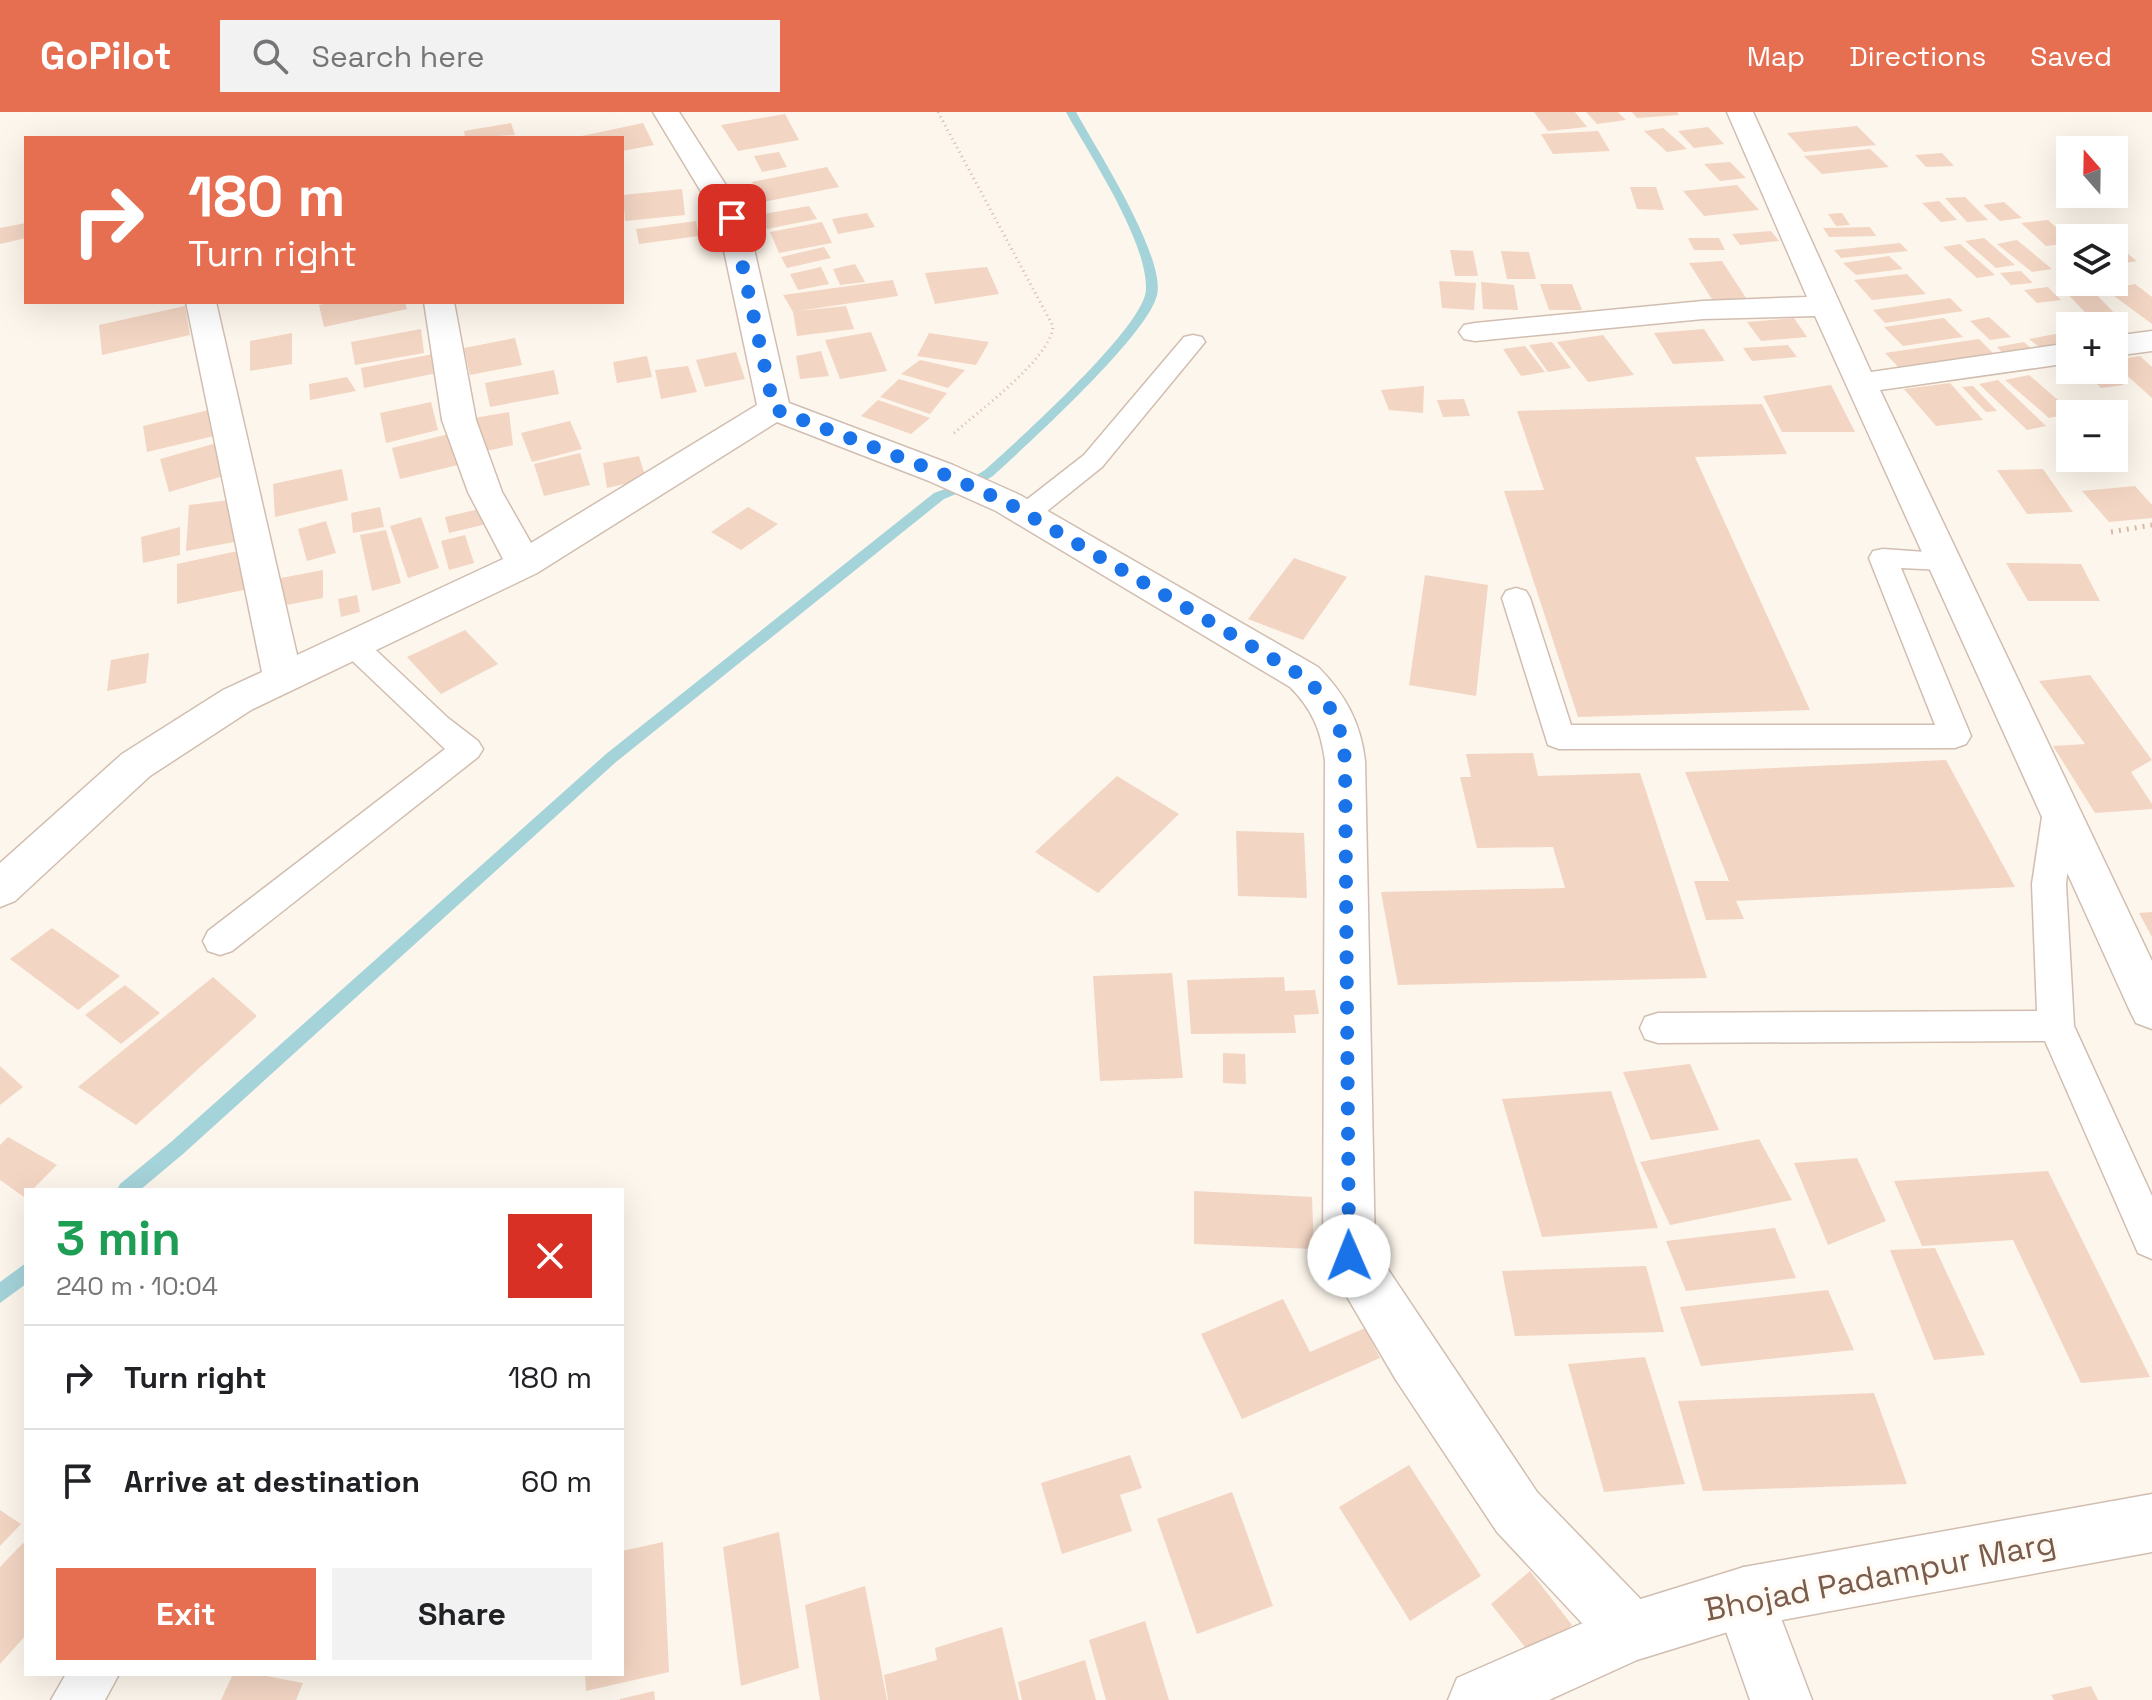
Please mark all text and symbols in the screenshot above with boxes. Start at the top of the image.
search box [220,20,780,92]
text: GoPilot [40,32,172,80]
icon: search [248,34,292,78]
text: Search here [312,37,484,76]
text: Map [1747,38,1805,74]
text: Directions [1849,38,1986,74]
text: Saved [2030,38,2112,74]
north arrow [2056,136,2128,208]
map controls [2056,136,2128,472]
text: 180 m [188,161,345,232]
icon: right [56,168,160,272]
pin [698,184,766,252]
icon: arrive [710,196,754,240]
button: layers [2056,224,2128,296]
text: Turn right [188,231,357,277]
button: + [2056,312,2128,384]
button: − [2056,400,2128,472]
text: 3 min [56,1208,181,1269]
button: close [508,1214,592,1298]
position arrow [1307,1214,1391,1298]
text: 240 m · 10:04 [56,1269,218,1303]
icon: right [56,1355,100,1399]
text: Turn right [124,1358,267,1397]
text: 180 m [508,1358,592,1397]
icon: arrive [56,1459,100,1503]
text: Arrive at destination [124,1462,420,1501]
text: 60 m [521,1462,592,1501]
street label: Bhojad Padampur Marg [1701,1522,2059,1630]
button: Exit [56,1568,316,1660]
button: Share [332,1568,592,1660]

